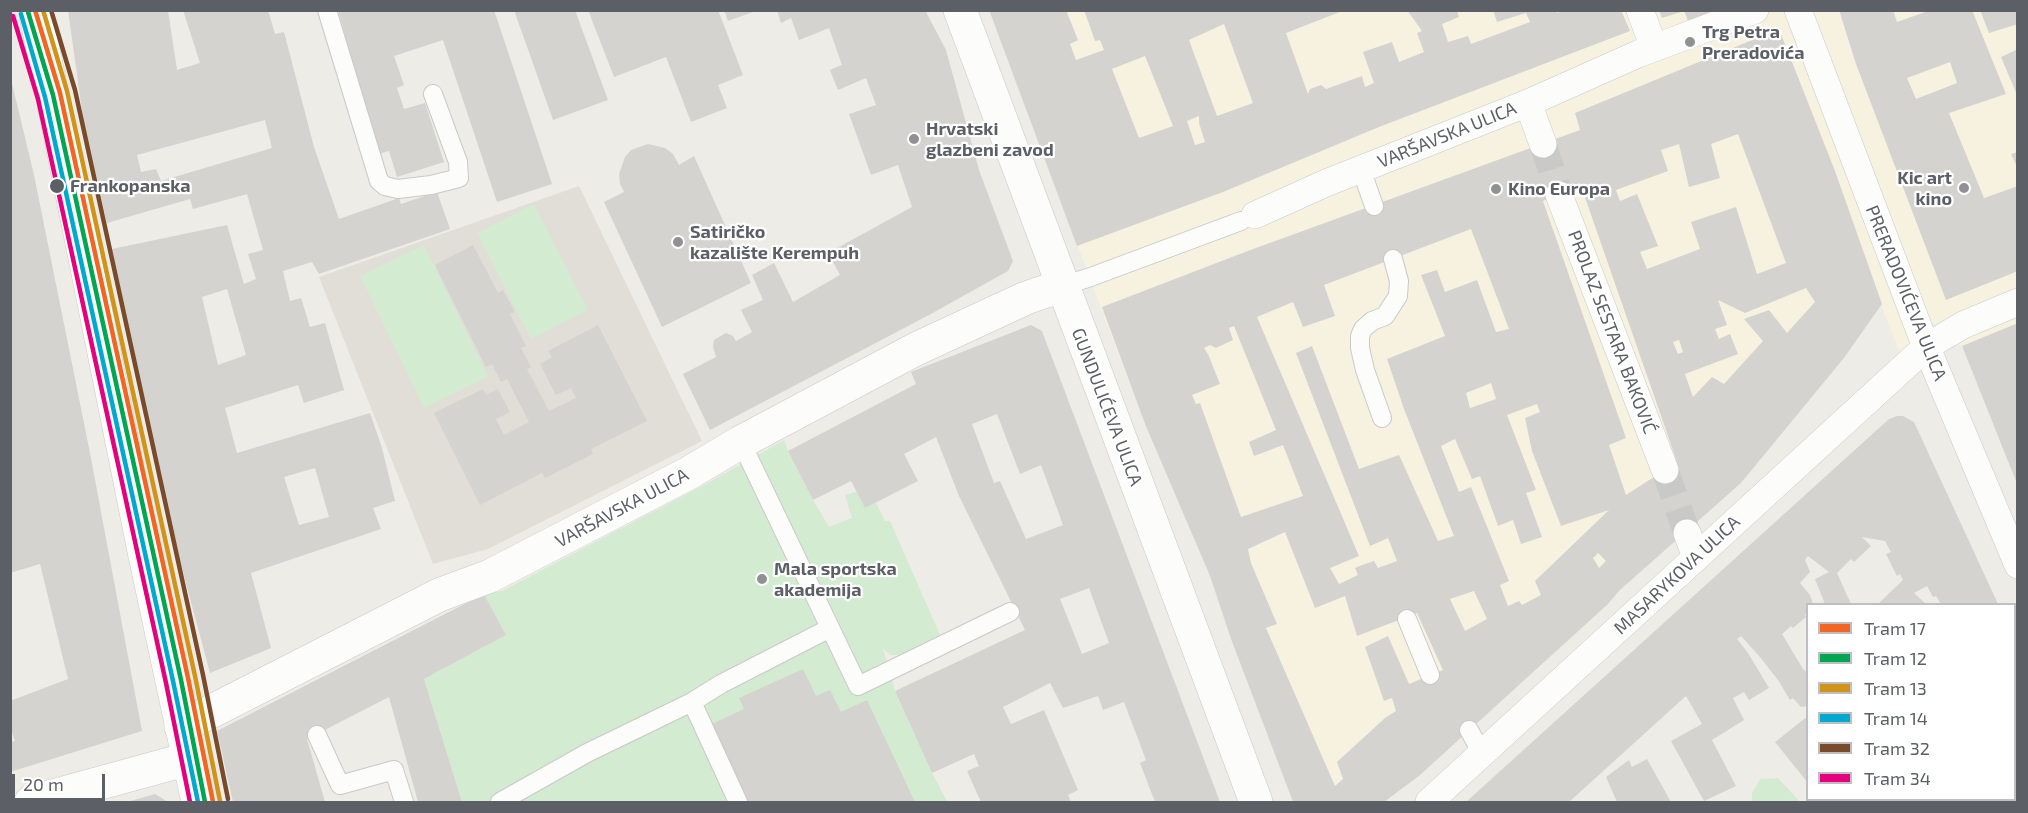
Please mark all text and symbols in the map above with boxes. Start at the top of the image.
place label: Trg Petra Preradovića [1702,21,1804,63]
marker: Trg Petra Preradovića [1683,35,1697,49]
street label: VARŠAVSKA ULICA [1374,97,1520,173]
place label: Hrvatski glazbeni zavod [926,118,1054,160]
marker: Hrvatski glazbeni zavod [907,132,921,146]
place label: Kic art kino [1897,167,1952,210]
place label: Frankopanska [70,175,191,197]
marker: Frankopanska [48,177,66,195]
place label: Kino Europa [1508,178,1610,200]
marker: Kic art kino [1957,181,1971,195]
marker: Kino Europa [1489,182,1503,196]
street label: PRERADOVIĆEVA ULICA [1861,202,1951,384]
place label: Satiričko kazalište Kerempuh [690,221,859,264]
street label: PROLAZ SESTARA BAKOVIĆ [1563,227,1661,437]
marker: Satiričko kazalište Kerempuh [671,235,685,249]
street label: GUNDULIĆEVA ULICA [1067,325,1147,489]
street label: VARŠAVSKA ULICA [552,464,692,552]
street label: MASARYKOVA ULICA [1609,511,1745,639]
place label: Mala sportska akademija [774,558,897,600]
marker: Mala sportska akademija [755,572,769,586]
legend [1806,603,2016,801]
text: Tram 17 [1864,617,1926,639]
text: Tram 12 [1864,647,1927,669]
text: Tram 13 [1864,677,1927,699]
text: Tram 14 [1864,707,1928,729]
text: Tram 32 [1864,737,1930,759]
scale bar [15,762,108,800]
text: Tram 34 [1864,767,1931,789]
text: 20 m [23,773,64,795]

